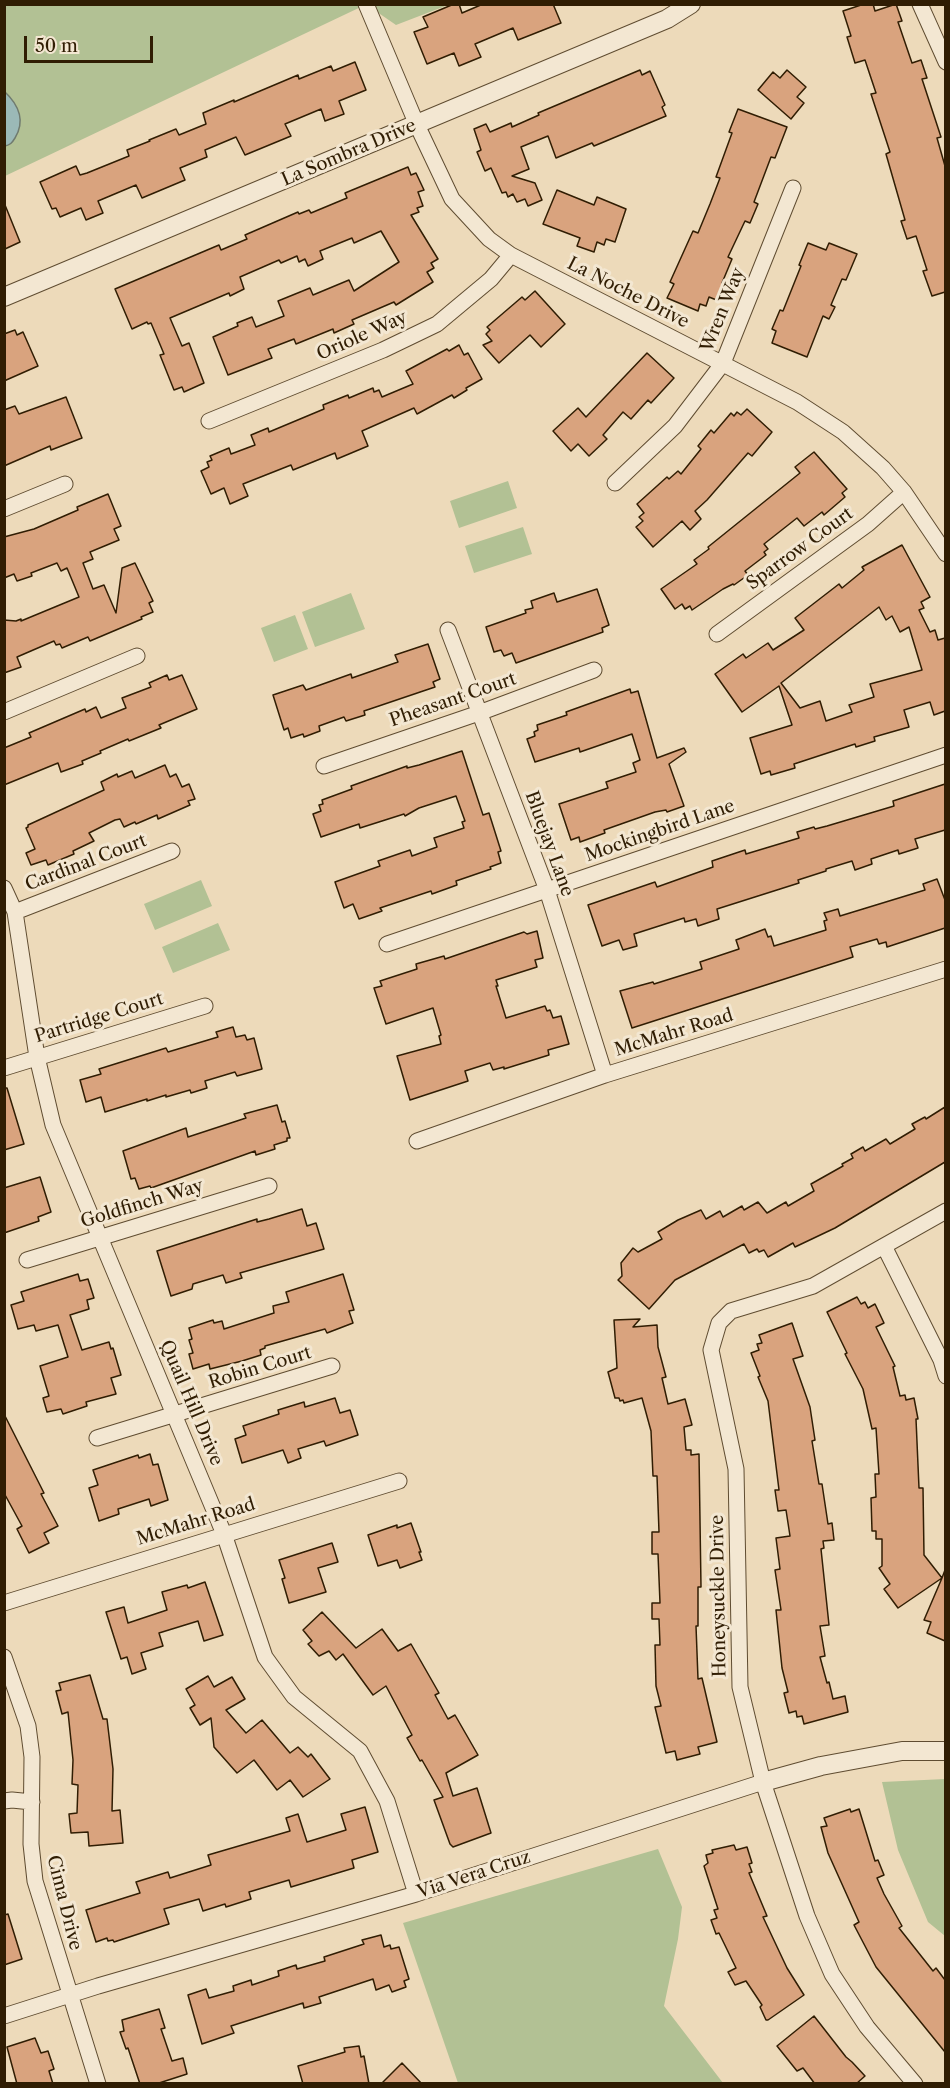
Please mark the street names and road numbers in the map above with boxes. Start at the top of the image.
street label: La Sombra Drive [278,115,420,191]
street label: La Noche Drive [563,253,693,333]
street label: Wren Way [696,265,750,355]
street label: Oriole Way [314,307,410,365]
street label: Sparrow Court [743,503,857,595]
street label: Pheasant Court [387,668,519,732]
street label: Bluejay Lane [520,788,578,900]
street label: Mockingbird Lane [582,795,738,867]
street label: Cardinal Court [22,830,150,896]
street label: Partridge Court [32,988,166,1048]
street label: McMahr Road [612,1005,736,1061]
street label: Goldfinch Way [78,1175,206,1233]
street label: Quail Hill Drive [155,1337,227,1469]
street label: Robin Court [206,1342,314,1394]
street label: McMahr Road [134,1494,258,1550]
street label: Honeysuckle Drive [707,1515,731,1677]
street label: Via Vera Cruz [415,1847,533,1903]
street label: Cima Drive [42,1853,86,1953]

